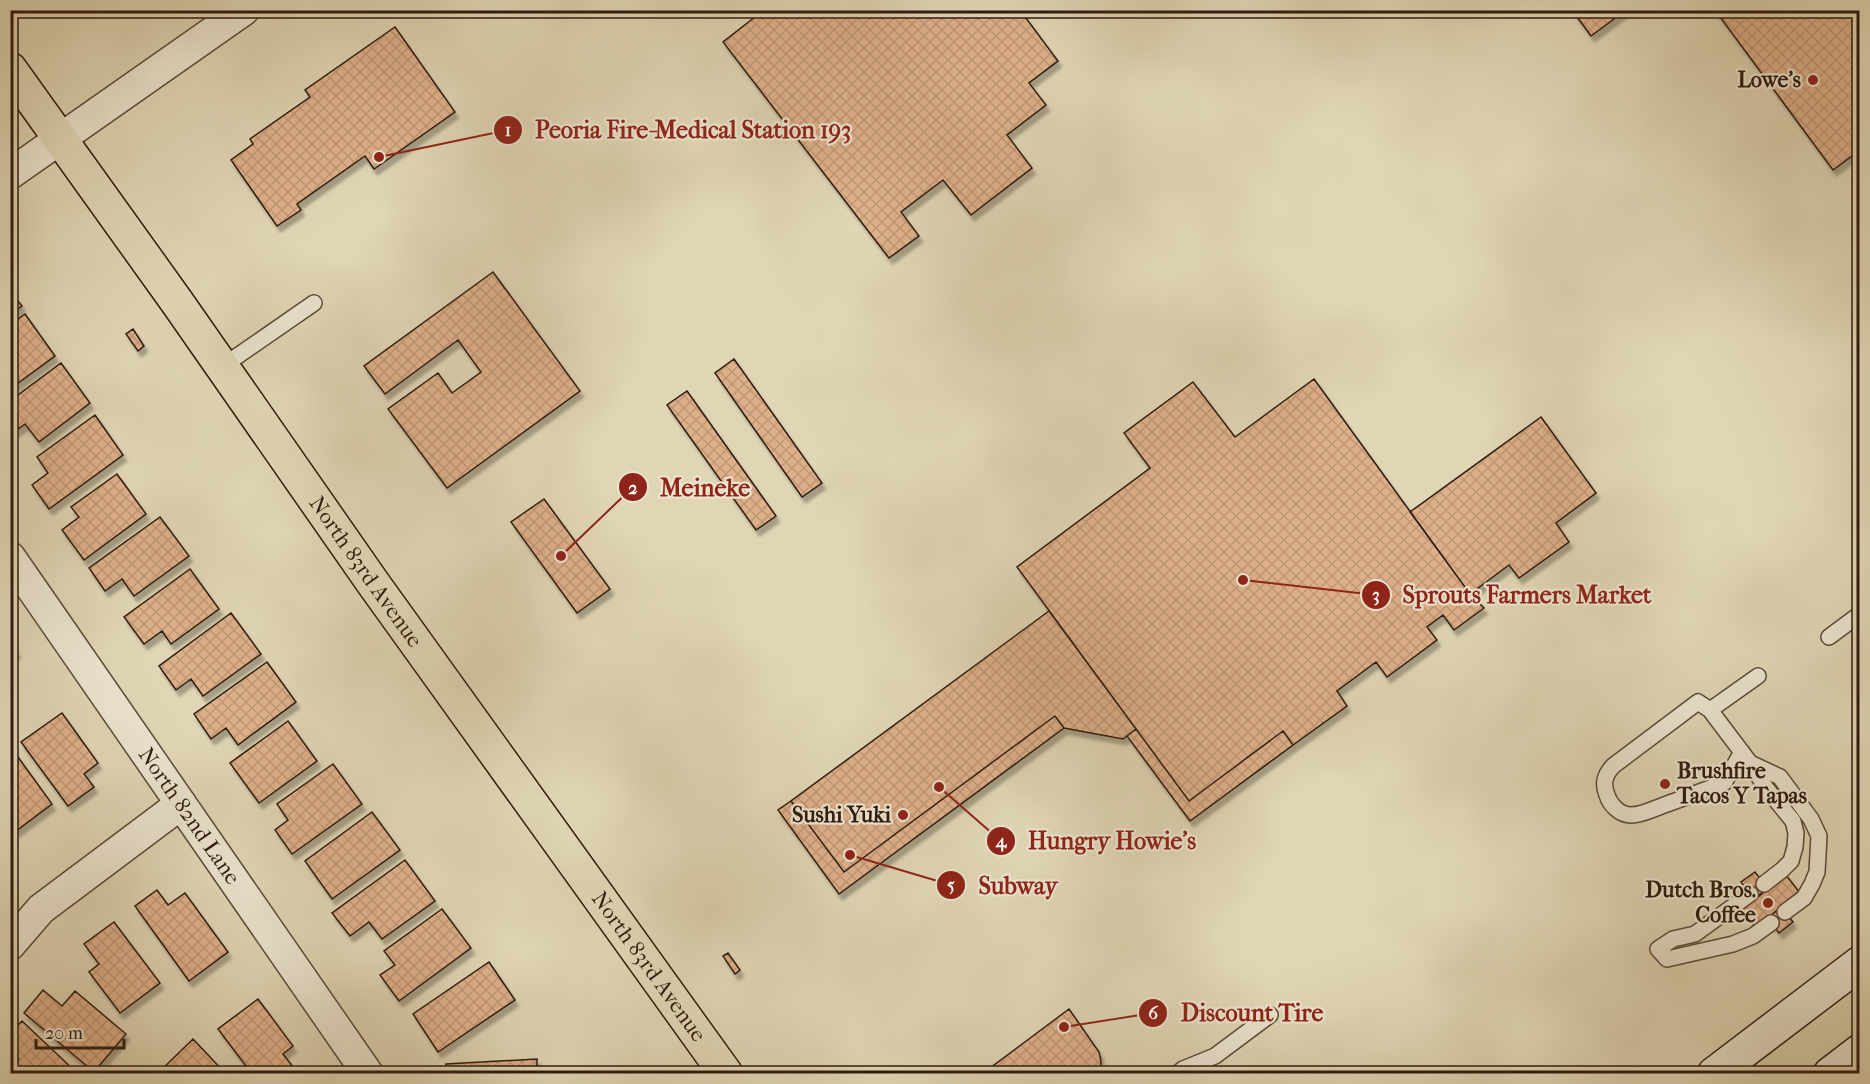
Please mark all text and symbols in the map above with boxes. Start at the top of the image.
place label: Lowe's [1737,67,1801,93]
marker: Lowe's [1806,73,1820,87]
callout: Peoria Fire-Medical Station 193 [493,109,863,151]
text: Peoria Fire-Medical Station 193 [535,116,851,144]
text: 1 [505,120,511,141]
callout: Meineke [618,466,762,508]
text: Meineke [660,474,750,502]
text: 2 [628,478,638,499]
street label: North 83rd Avenue [304,491,428,652]
callout: Sprouts Farmers Market [1361,574,1664,616]
text: Sprouts Farmers Market [1403,581,1652,609]
text: 3 [1372,585,1380,606]
street label: North 82nd Lane [133,743,246,889]
place label: Brushfire Tacos Y Tapas [1676,758,1807,809]
marker: Brushfire Tacos Y Tapas [1658,777,1672,791]
place label: Sushi Yuki [792,802,891,828]
marker: Sushi Yuki [896,808,910,822]
callout: Hungry Howie's [986,820,1208,862]
text: Hungry Howie's [1028,827,1196,855]
text: 4 [995,831,1008,852]
callout: Subway [936,864,1069,906]
text: Subway [979,872,1059,900]
text: 5 [947,875,955,896]
place label: Dutch Bros. Coffee [1645,877,1756,928]
street label: North 83rd Avenue [586,887,712,1047]
marker: Dutch Bros. Coffee [1761,896,1775,910]
callout: Discount Tire [1138,992,1335,1034]
text: Discount Tire [1181,999,1323,1027]
text: 6 [1148,1003,1159,1024]
scale bar [36,1012,124,1050]
text: 20 m [45,1023,83,1044]

